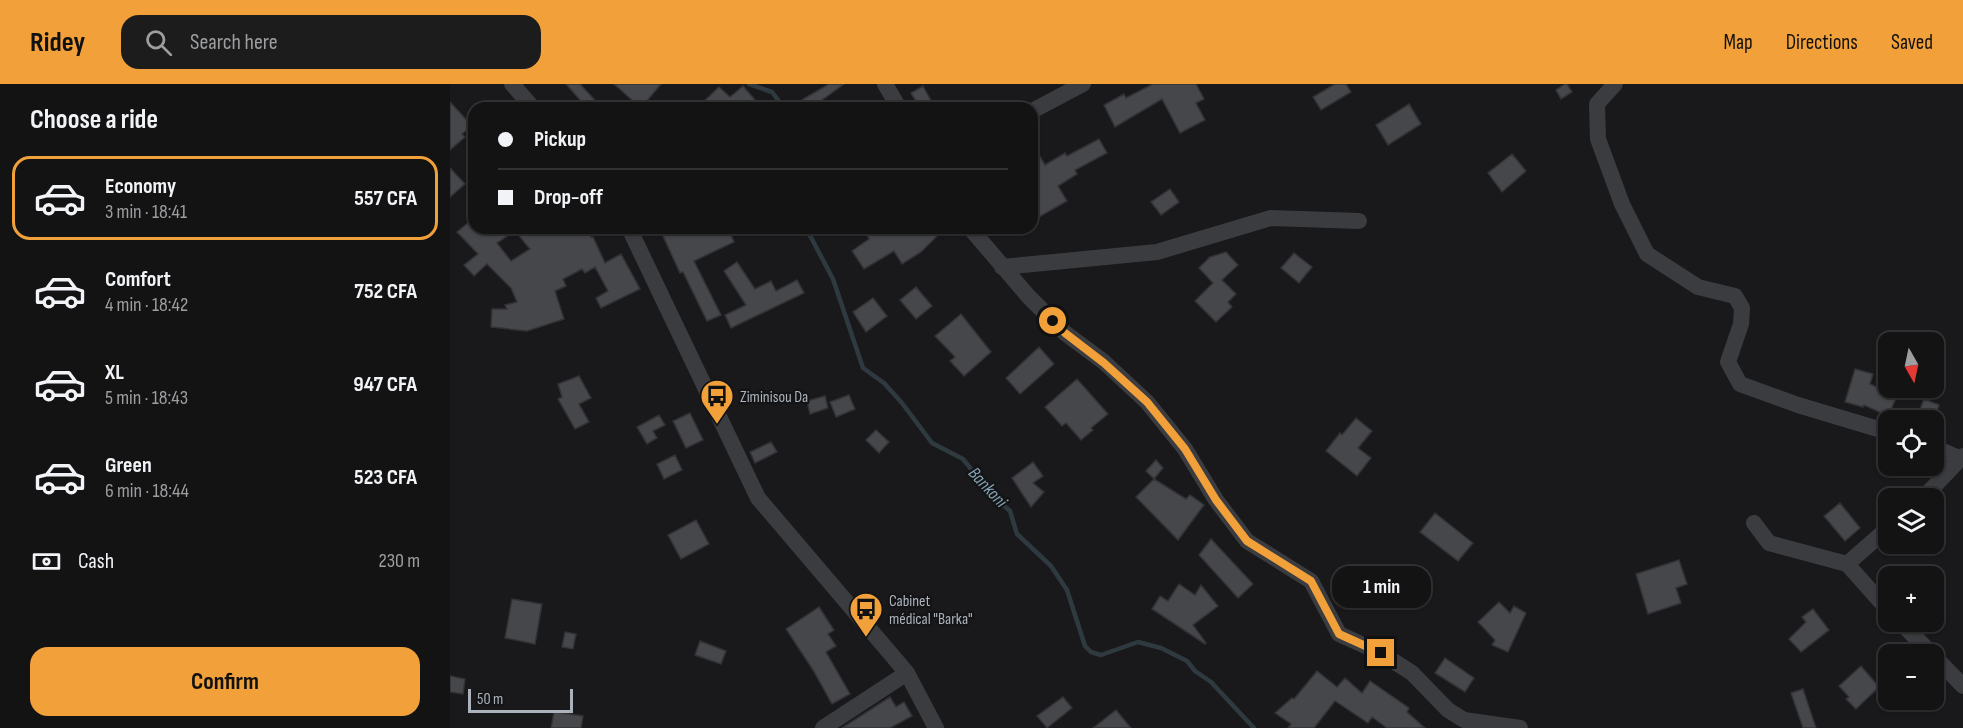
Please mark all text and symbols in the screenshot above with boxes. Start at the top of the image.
search box [121,15,541,69]
text: Ridey [30,26,85,59]
icon: search [142,26,175,59]
text: Search here [190,29,278,56]
text: Map [1723,30,1753,55]
text: Directions [1786,30,1858,55]
text: Saved [1891,30,1933,55]
text: Choose a ride [30,104,158,136]
text: Pickup [534,126,586,153]
icon: car [33,171,87,225]
text: Economy [105,173,176,200]
text: Drop-off [534,184,603,211]
text: 557 CFA [354,185,417,212]
text: 3 min · 18:41 [105,200,187,224]
icon: car [33,264,87,318]
text: Comfort [105,266,171,293]
text: 752 CFA [354,278,417,305]
text: 4 min · 18:42 [105,293,188,317]
route start [1039,307,1066,334]
north arrow [1878,332,1944,398]
map controls [1878,332,1944,710]
icon: car [33,357,87,411]
text: XL [105,359,124,386]
text: 947 CFA [353,371,417,398]
bus stop icon: Ziminisou Da [699,378,735,425]
text: 5 min · 18:43 [105,386,188,410]
place label: Ziminisou Da [740,388,808,407]
button: locate [1878,410,1944,476]
icon: car [33,450,87,504]
text: Green [105,452,152,479]
water label: Bankoni [964,463,1012,512]
text: 523 CFA [354,464,417,491]
text: 6 min · 18:44 [105,479,189,503]
button: layers [1878,488,1944,554]
icon: cash [30,545,63,578]
text: Cash [78,548,114,575]
text: 230 m [378,549,420,573]
callout: 1 min [1332,566,1430,608]
button: + [1878,566,1944,632]
text: 1 min [1363,575,1400,599]
bus stop icon: Cabinet médical "Barka" [848,591,884,638]
place label: Cabinet médical "Barka" [889,592,973,629]
route end [1367,639,1394,666]
button: − [1878,644,1944,710]
button: Confirm [30,647,420,716]
scale bar [468,686,573,714]
text: 50 m [477,690,503,709]

